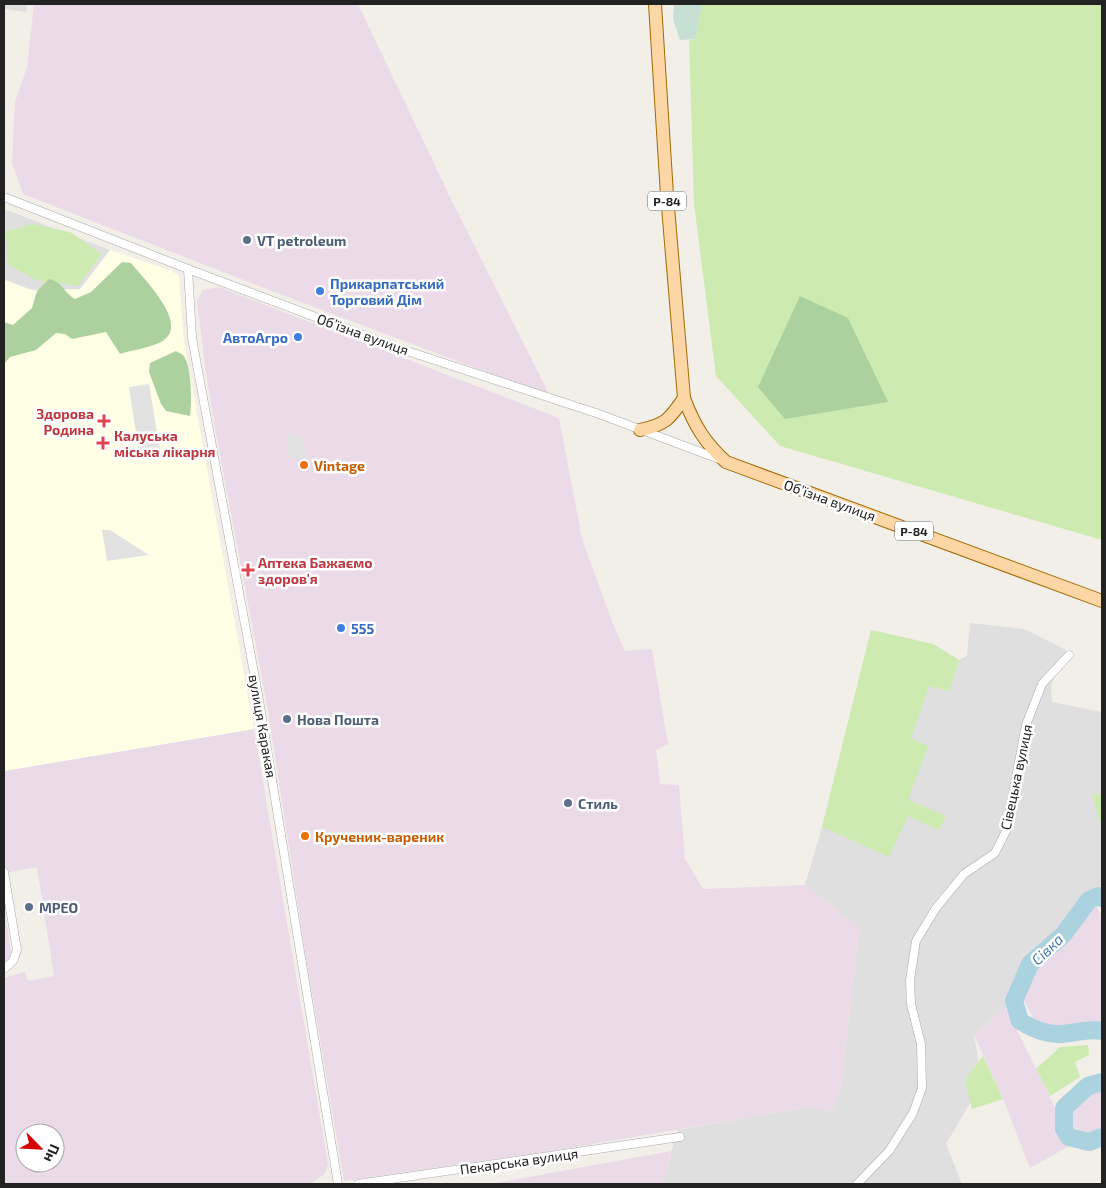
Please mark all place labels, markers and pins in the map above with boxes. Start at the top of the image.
place label: VT petroleum [257,232,346,249]
marker: VT petroleum [241,234,253,246]
place label: Прикарпатський Торговий Дім [330,275,444,308]
marker: Прикарпатський Торговий Дім [314,285,326,297]
place label: АвтоАгро [223,329,288,346]
marker: АвтоАгро [292,331,304,343]
place label: Здорова Родина [36,405,94,438]
marker: Здорова Родина [98,415,110,427]
place label: Калуська міська лікарня [114,427,216,460]
marker: Калуська міська лікарня [96,436,110,450]
place label: Vintage [314,457,365,474]
marker: Vintage [298,459,310,471]
place label: Аптека Бажаємо здоров'я [258,554,373,587]
marker: Аптека Бажаємо здоров'я [242,564,254,576]
place label: 555 [351,620,374,637]
marker: 555 [335,622,347,634]
place label: Нова Пошта [297,711,379,728]
marker: Нова Пошта [281,713,293,725]
place label: Стиль [578,795,618,812]
marker: Стиль [562,797,574,809]
place label: Крученик-вареник [315,828,444,845]
marker: Крученик-вареник [299,830,311,842]
place label: МРЕО [39,899,78,916]
marker: МРЕО [23,901,35,913]

